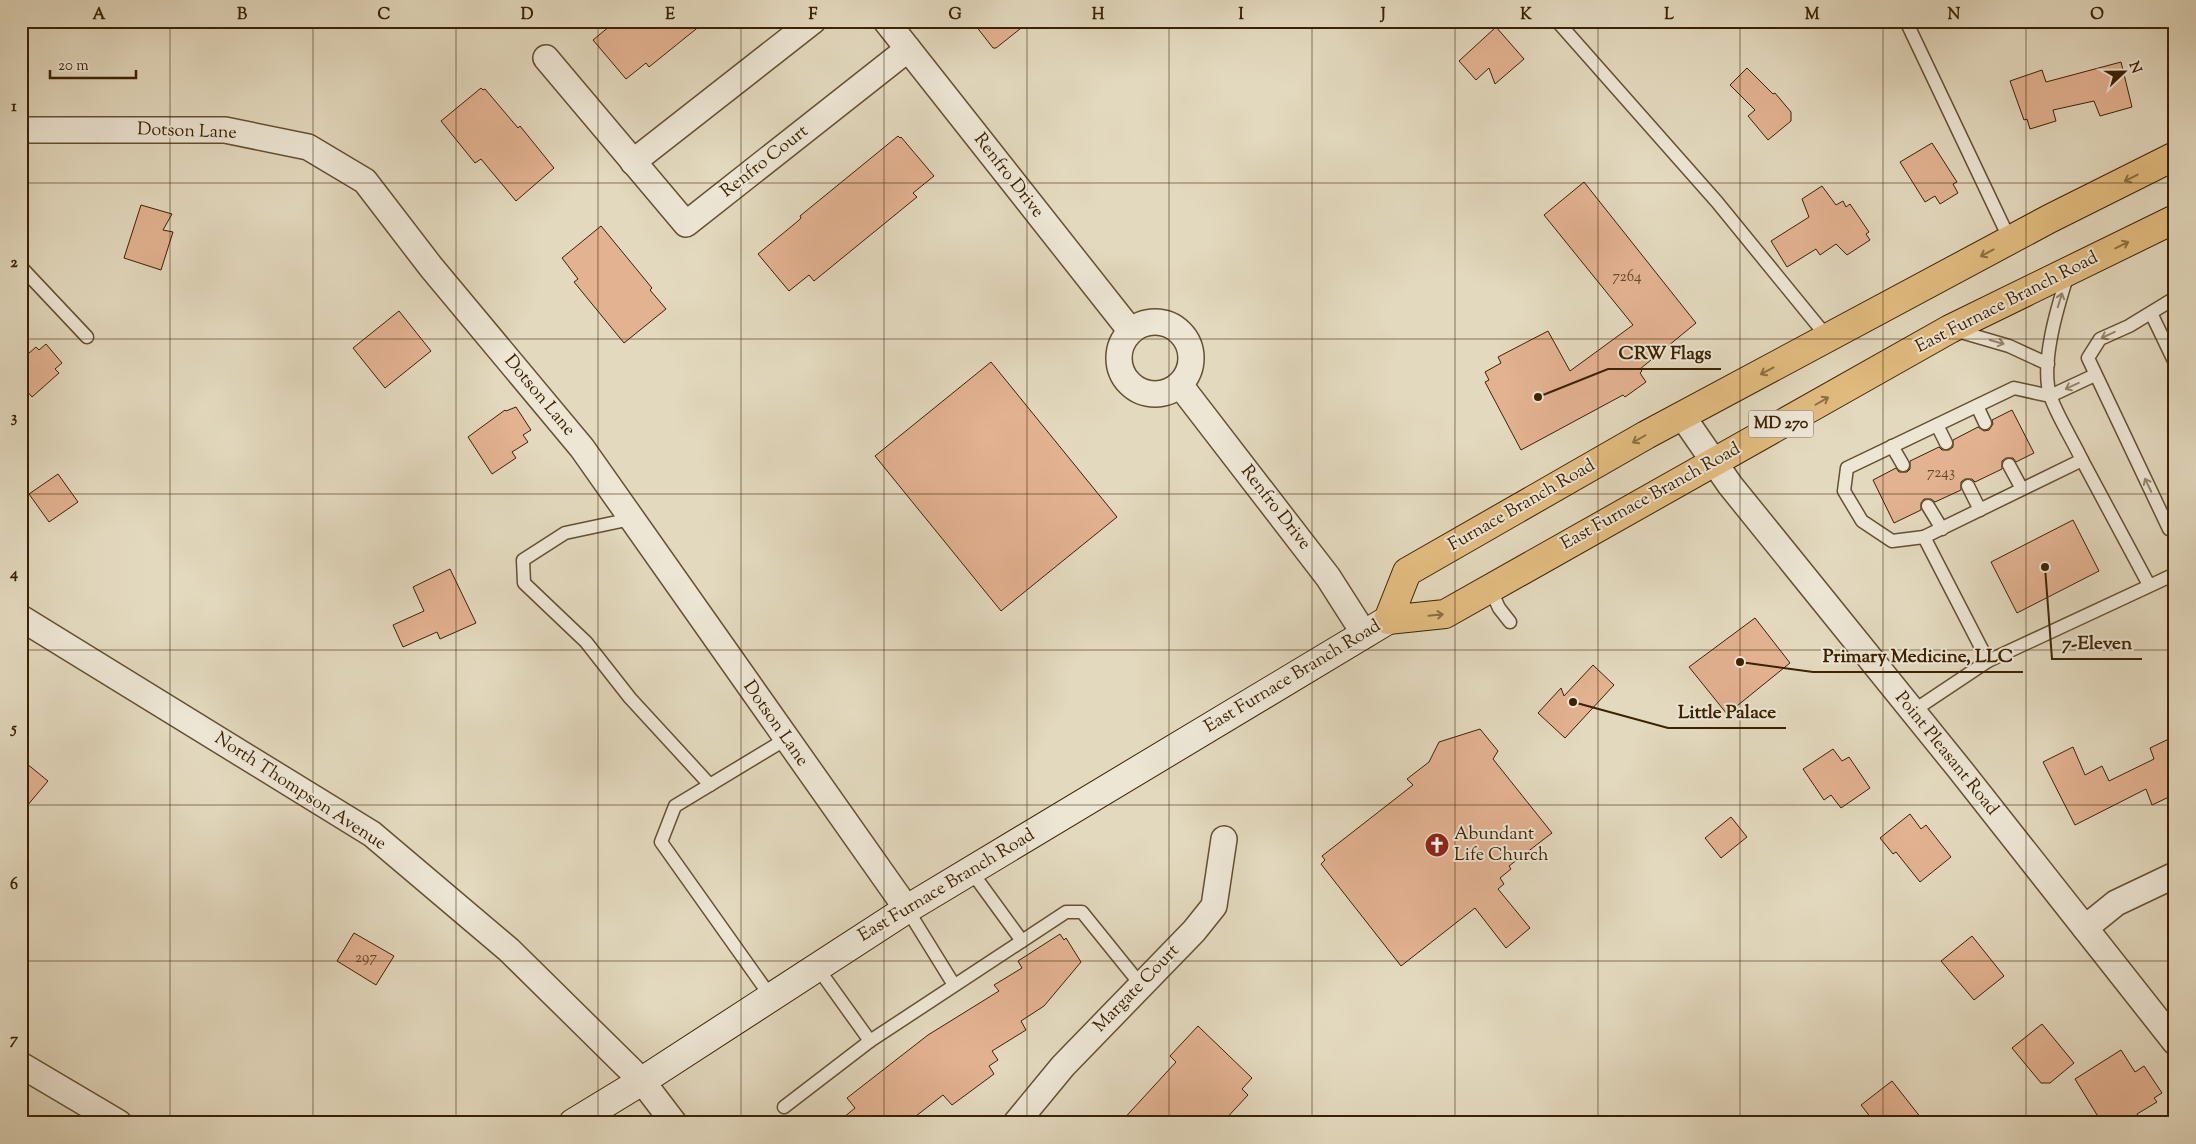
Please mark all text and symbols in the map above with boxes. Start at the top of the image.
text: A [93,4,106,27]
text: B [237,4,247,27]
text: C [378,4,391,27]
text: D [521,4,534,27]
text: E [665,4,675,27]
text: F [809,4,818,27]
text: G [948,4,962,27]
text: H [1092,4,1105,27]
text: I [1238,4,1244,27]
text: J [1379,4,1386,27]
text: K [1520,4,1532,27]
text: L [1664,4,1674,27]
text: M [1805,4,1820,27]
text: N [1948,4,1961,27]
text: O [2090,4,2104,27]
scale bar [50,48,136,80]
north arrow [2098,48,2148,98]
text: 20 m [58,56,89,77]
text: N [2123,59,2146,77]
text: 1 [11,96,17,119]
street label: Dotson Lane [137,117,237,147]
street label: Renfro Court [716,119,814,205]
street label: Renfro Drive [967,128,1049,224]
one-way arrow [2124,174,2139,183]
one-way arrow [2114,240,2129,249]
street label: East Furnace Branch Road [1911,246,2103,360]
one-way arrow [1980,248,1994,258]
text: 2 [10,252,18,275]
house number: 7264 [1612,267,1642,288]
one-way arrow [2055,292,2065,308]
one-way arrow [2101,331,2116,341]
callout: CRW Flags [1608,335,1721,369]
one-way arrow [1989,338,2005,348]
text: CRW Flags [1619,341,1712,368]
street label: Dotson Lane [497,350,581,442]
one-way arrow [1760,367,1775,377]
one-way arrow [2065,382,2080,391]
one-way arrow [1815,396,1830,406]
text: 3 [11,407,18,430]
road number: MD 270 [1748,410,1814,438]
one-way arrow [1632,434,1647,444]
street label: East Furnace Branch Road [1556,437,1746,557]
street label: Furnace Branch Road [1444,453,1600,559]
street label: Renfro Drive [1234,460,1316,556]
house number: 7243 [1927,463,1955,484]
one-way arrow [2143,478,2152,493]
text: 4 [9,563,18,586]
one-way arrow [1428,610,1444,620]
street label: East Furnace Branch Road [1200,614,1386,740]
callout: 7-Eleven [2052,625,2142,659]
text: 7-Eleven [2062,631,2133,658]
callout: Primary Medicine, LLC [1813,638,2023,672]
text: Primary Medicine, LLC [1823,644,2013,671]
street label: Dotson Lane [736,676,814,772]
street label: Point Pleasant Road [1888,686,2004,822]
callout: Little Palace [1668,694,1786,728]
text: Little Palace [1678,700,1776,727]
text: 5 [9,718,17,741]
street label: North Thompson Avenue [209,727,391,857]
place label: Abundant Life Church [1454,822,1549,869]
street label: East Furnace Branch Road [854,823,1040,949]
church icon: Abundant Life Church [1424,832,1450,858]
text: 6 [10,874,18,897]
street label: Margate Court [1088,939,1186,1039]
house number: 297 [355,948,377,969]
text: 7 [10,1029,19,1052]

